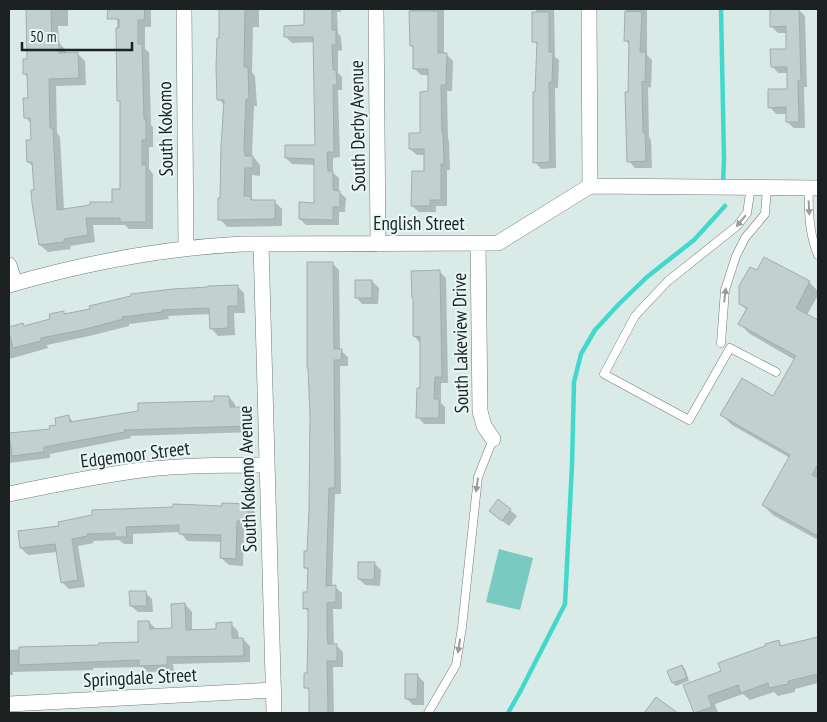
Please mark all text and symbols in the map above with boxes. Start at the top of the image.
scale bar [22,20,132,52]
text: 50 m [30,27,56,46]
street label: South Derby Avenue [344,60,370,192]
street label: South Kokomo [152,81,178,177]
one-way arrow [805,201,813,217]
street label: English Street [373,211,465,235]
one-way arrow [735,214,746,227]
street label: South Lakeview Drive [447,272,473,414]
one-way arrow [721,286,729,302]
street label: South Kokomo Avenue [232,405,262,553]
street label: Edgemoor Street [79,435,192,473]
one-way arrow [473,477,481,493]
one-way arrow [455,638,463,654]
street label: Springdale Street [83,662,198,692]

